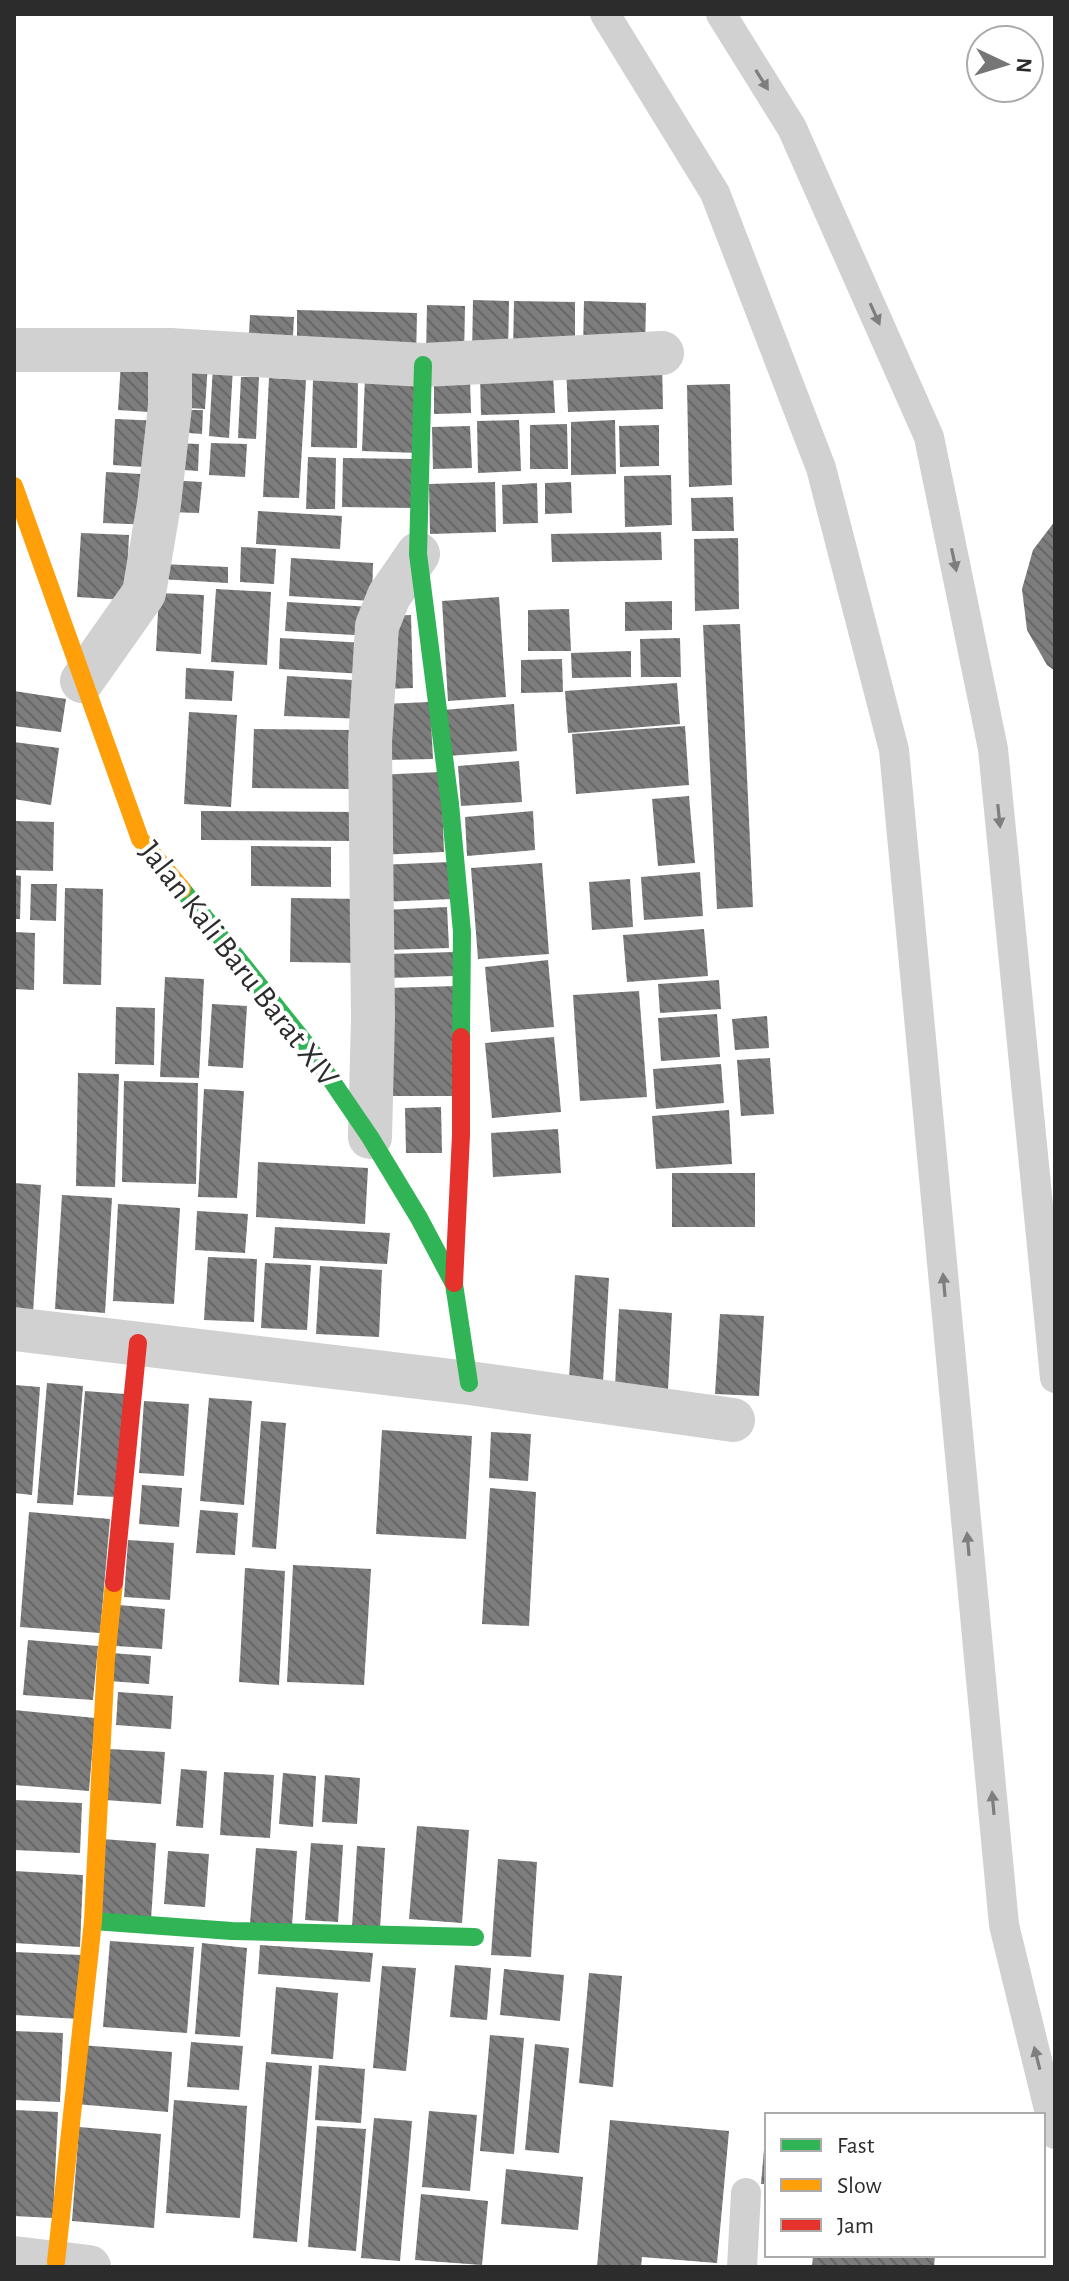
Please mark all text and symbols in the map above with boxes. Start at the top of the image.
north arrow [965,24,1045,104]
text: N [1012,57,1035,74]
one-way arrow [755,69,769,91]
one-way arrow [868,302,881,326]
one-way arrow [948,548,961,573]
one-way arrow [993,804,1006,829]
street label: Jalan Kali Baru Barat XIV [134,835,344,1093]
one-way arrow [937,1272,950,1297]
one-way arrow [962,1531,975,1556]
one-way arrow [986,1790,999,1815]
one-way arrow [1030,2046,1042,2071]
legend [765,2113,1045,2257]
text: Fast [837,2134,875,2158]
text: Slow [837,2174,882,2198]
text: Jam [837,2214,874,2238]

